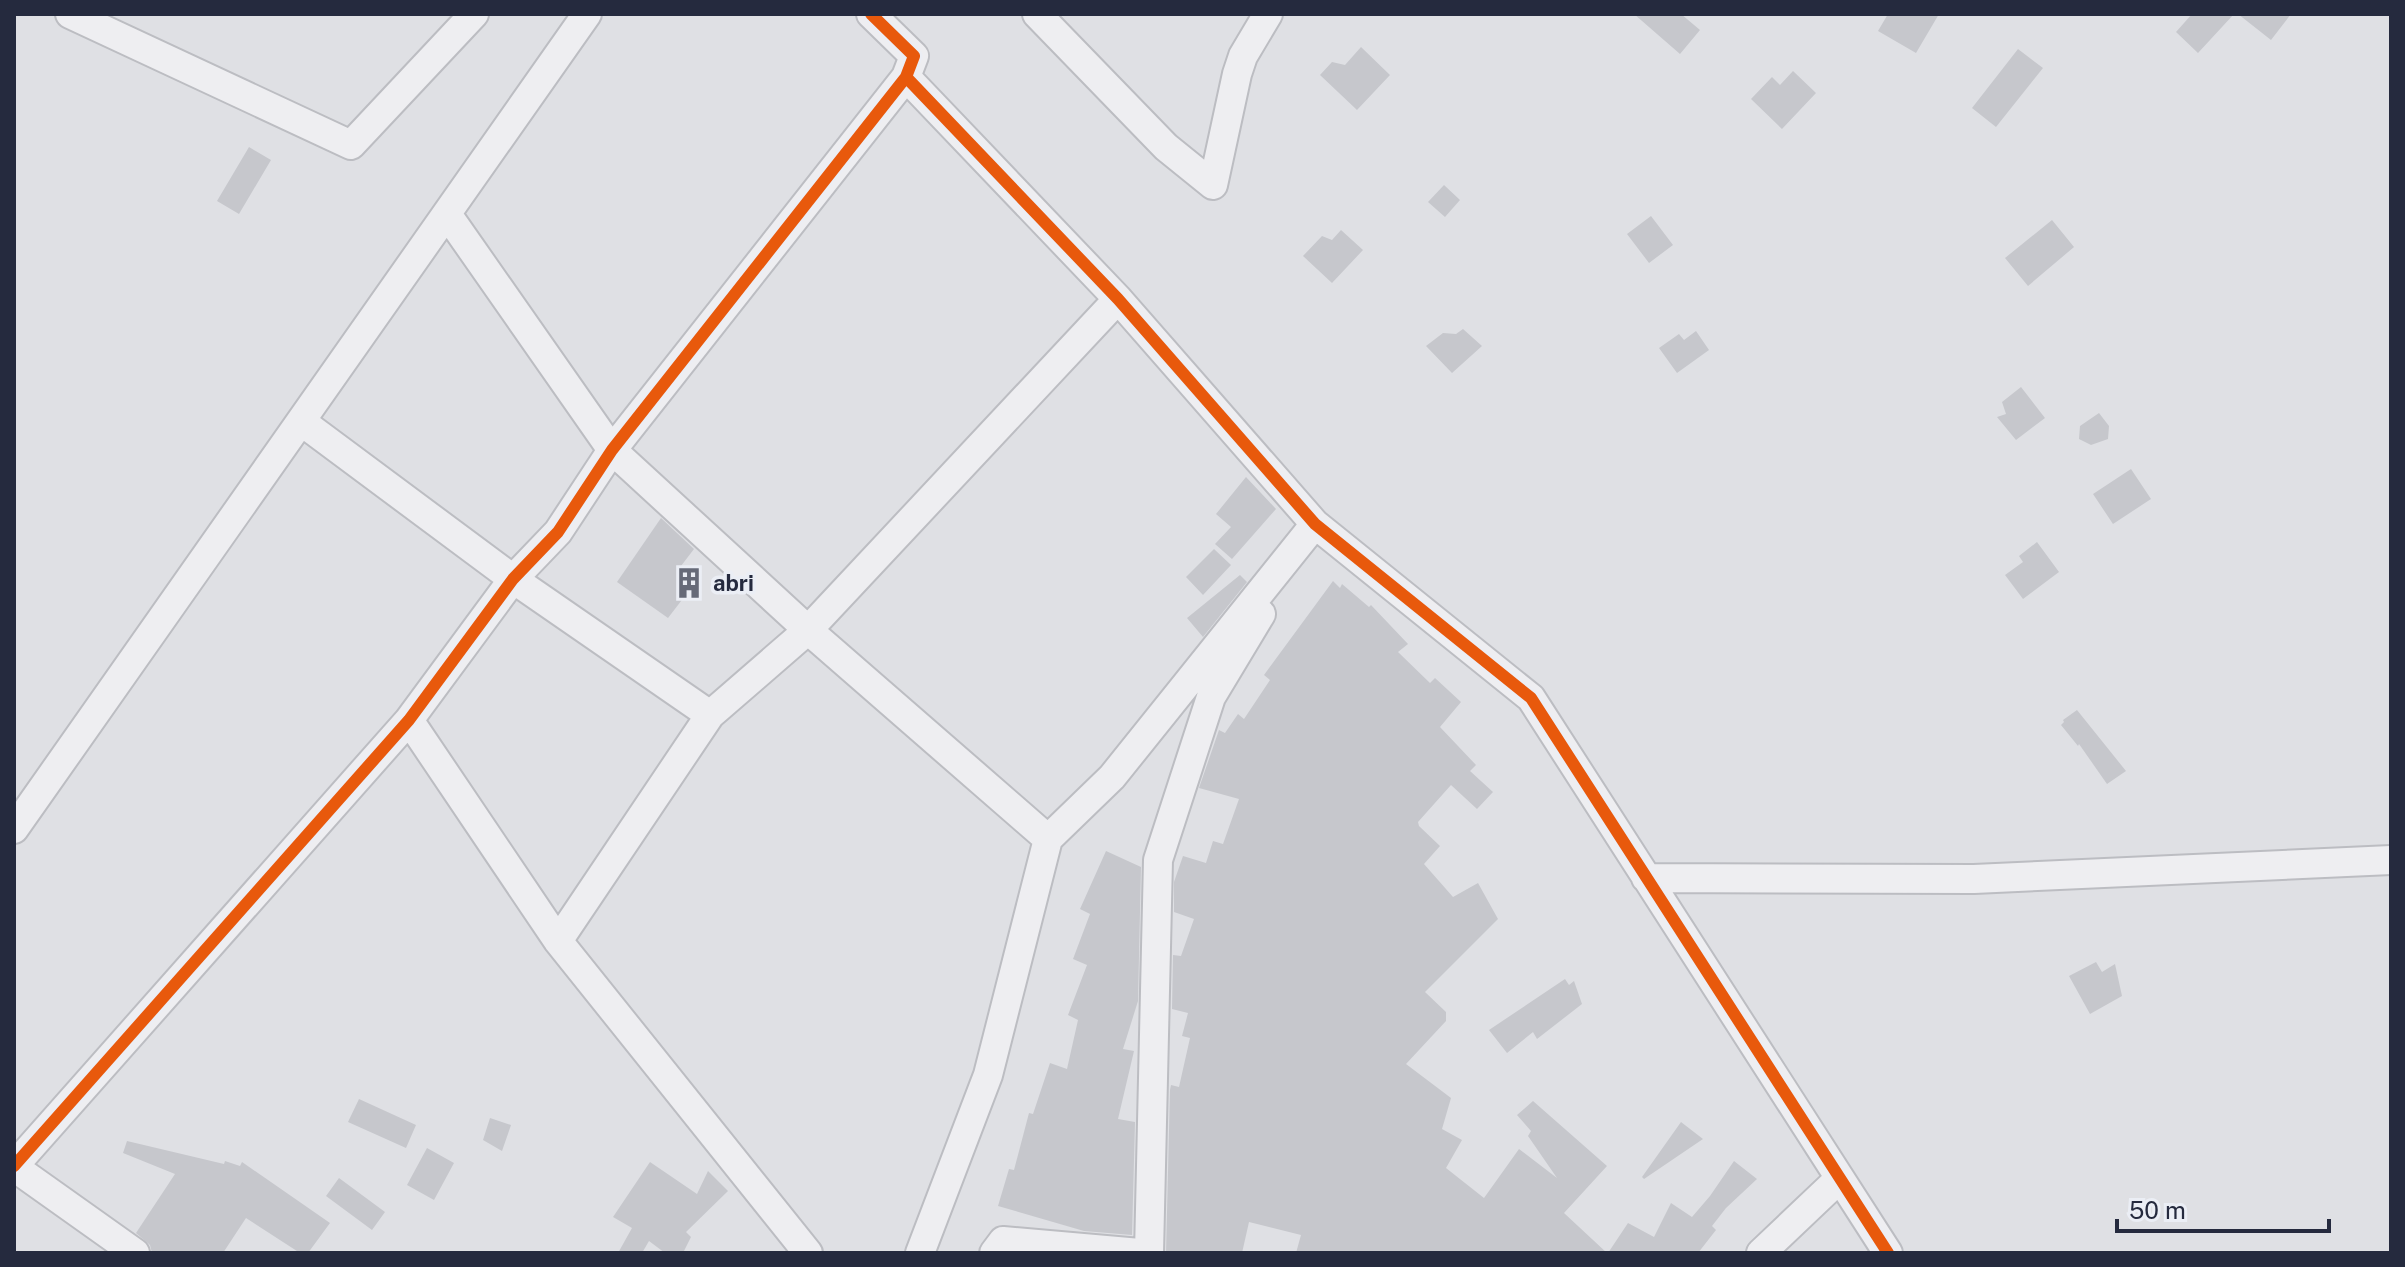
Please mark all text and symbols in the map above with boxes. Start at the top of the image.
building icon: abri [672,566,706,600]
place label: abri [713,570,754,596]
scale bar [2117,1183,2329,1233]
text: 50 m [2129,1196,2186,1224]

